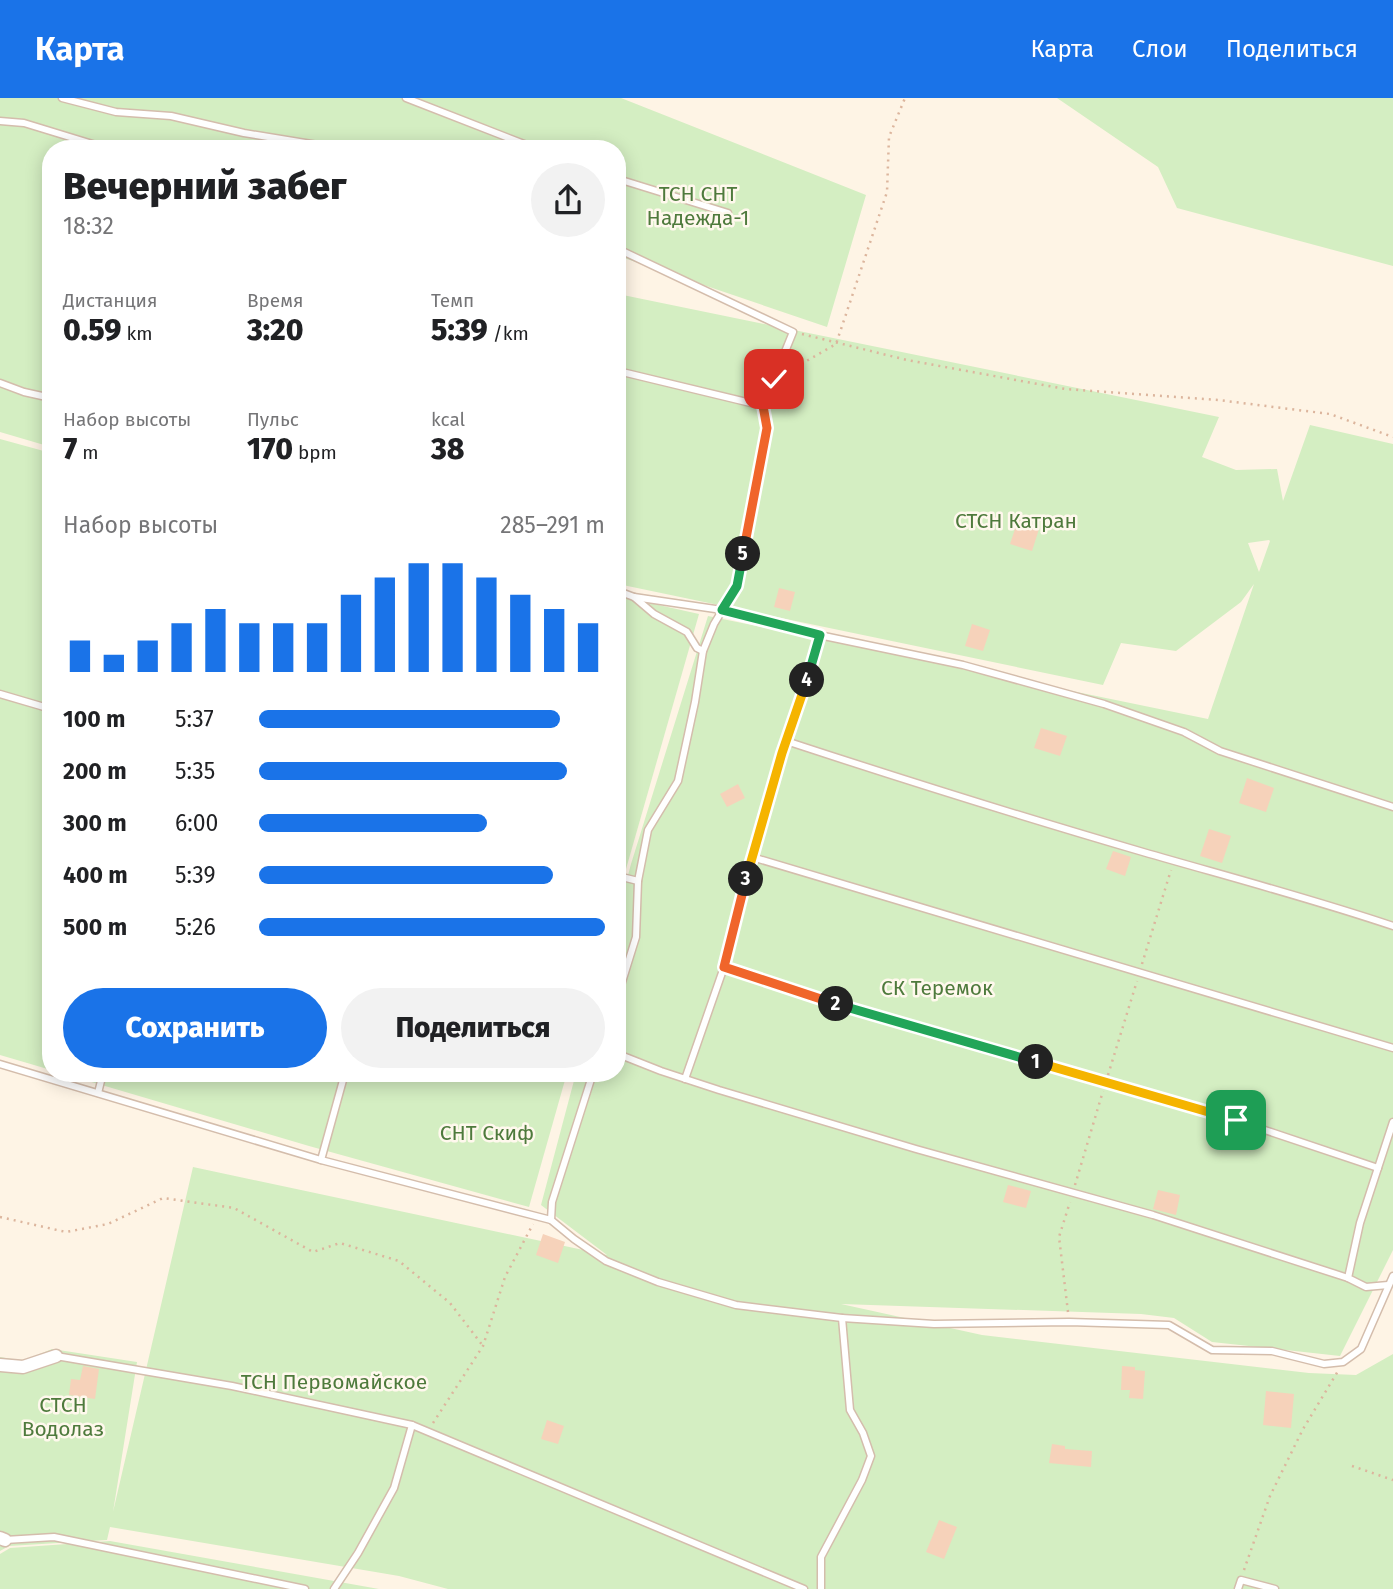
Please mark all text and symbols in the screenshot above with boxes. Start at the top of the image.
text: Карта [35,29,125,69]
text: Карта [1030,35,1094,63]
text: Слои [1132,35,1188,63]
text: Поделиться [1226,35,1358,63]
text: Вечерний забег [63,163,347,209]
button: share [531,163,605,237]
park label: ТСН СНТ Надежда-1 [647,181,749,231]
text: 18:32 [63,212,114,240]
text: Дистанция [63,289,158,312]
text: Время [247,289,303,312]
text: Темп [431,289,474,312]
text: 0.59 [63,312,121,348]
text: 3:20 [247,312,304,348]
text: 5:39 [431,312,488,348]
text: km [121,322,152,345]
text: /km [488,322,529,345]
pin [744,349,804,409]
icon: check [755,360,793,398]
text: Набор высоты [63,408,191,431]
text: Пульс [247,408,299,431]
text: kcal [431,408,465,431]
text: 7 [63,431,77,467]
text: 170 [247,431,293,467]
text: 38 [431,431,464,467]
text: m [77,441,99,464]
text: bpm [293,441,337,464]
park label: СТСН Катран [955,508,1077,534]
text: Набор высоты [63,511,218,539]
text: 285–291 m [500,511,605,539]
pin: 5 [726,536,760,572]
text: 5 [737,542,748,565]
pin: 4 [790,662,824,698]
text: 4 [801,668,812,691]
text: 100 m [63,705,125,733]
text: 5:37 [175,705,214,733]
text: 200 m [63,757,127,785]
text: 5:35 [175,757,215,785]
text: 300 m [63,809,127,837]
text: 6:00 [175,809,218,837]
text: 400 m [63,861,128,889]
text: 5:39 [175,861,216,889]
pin: 3 [728,862,764,896]
text: 3 [741,867,750,890]
text: 500 m [63,913,127,941]
text: 5:26 [175,913,216,941]
park label: СК Теремок [881,975,993,1001]
pin: 2 [818,986,854,1021]
button: Сохранить [63,988,327,1068]
button: Поделиться [341,988,605,1068]
text: 2 [831,992,840,1015]
pin: 1 [1018,1044,1054,1080]
text: 1 [1031,1050,1040,1073]
pin [1206,1090,1266,1150]
icon: arrive [1217,1101,1255,1139]
park label: СНТ Скиф [440,1120,534,1146]
park label: ТСН Первомайское [241,1369,427,1395]
park label: СТСН Водолаз [22,1392,104,1442]

